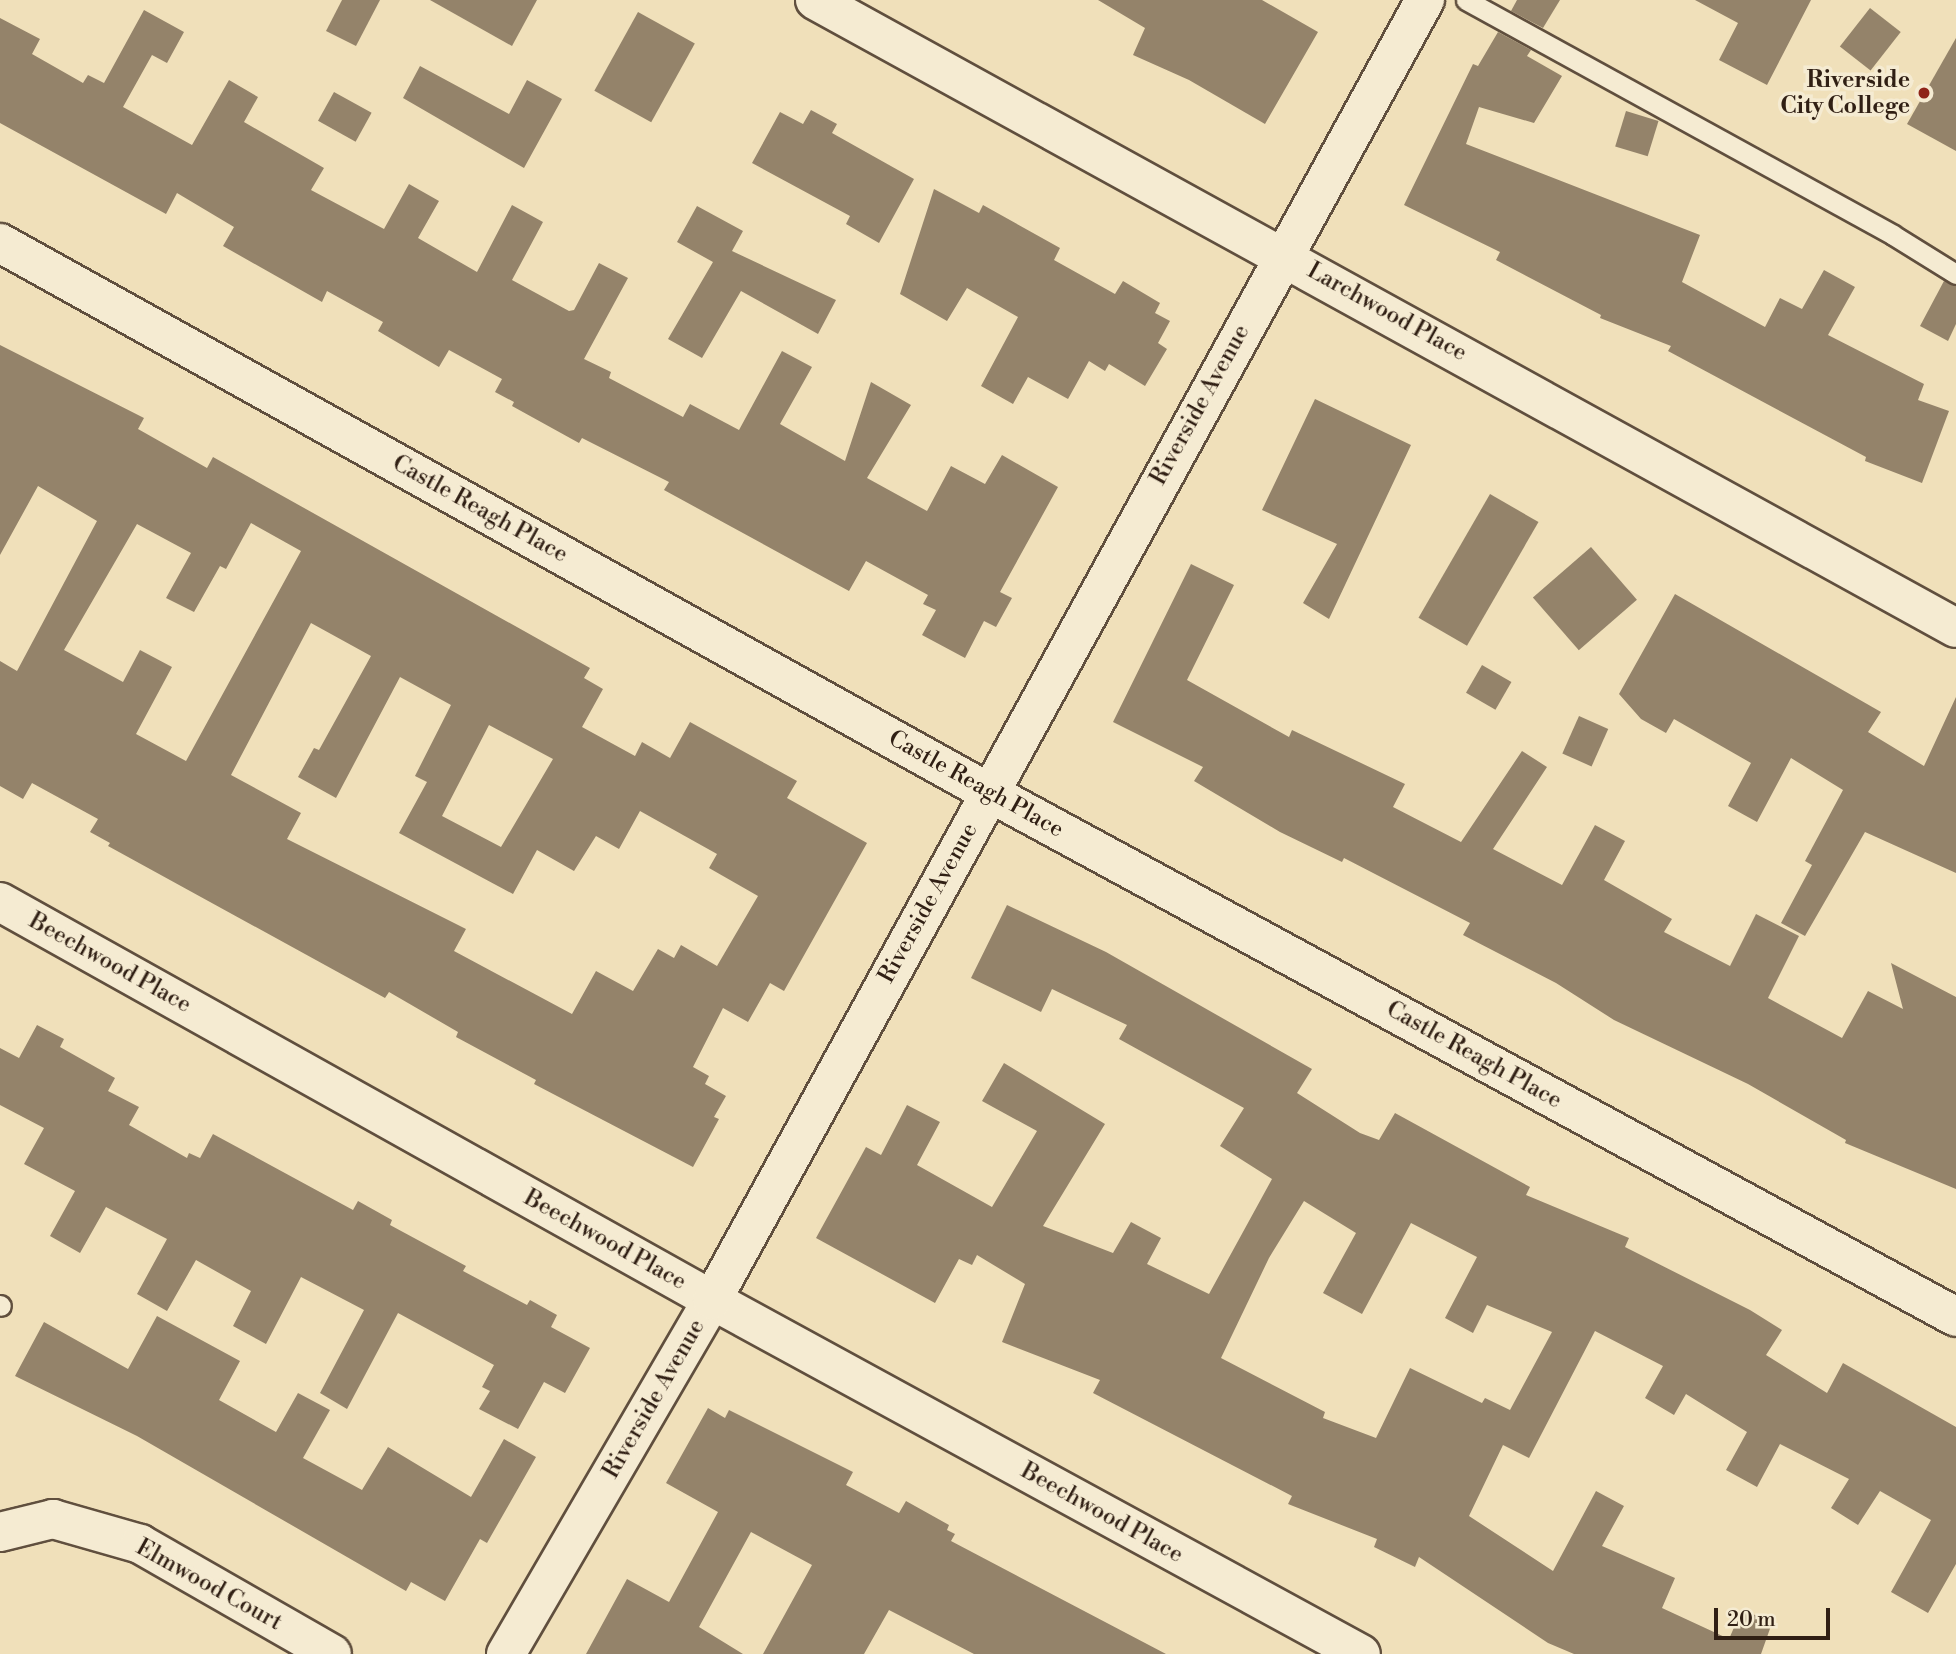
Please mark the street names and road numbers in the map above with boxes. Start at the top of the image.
street label: Larchwood Place [1302,257,1472,367]
street label: Riverside Avenue [1145,320,1255,490]
street label: Castle Reagh Place [388,449,572,569]
street label: Castle Reagh Place [884,724,1068,844]
street label: Riverside Avenue [873,818,983,988]
street label: Beechwood Place [24,907,196,1019]
street label: Castle Reagh Place [1382,995,1566,1115]
street label: Beechwood Place [519,1184,691,1296]
street label: Riverside Avenue [597,1315,711,1483]
street label: Beechwood Place [1016,1457,1188,1569]
street label: Elmwood Court [131,1534,287,1636]

